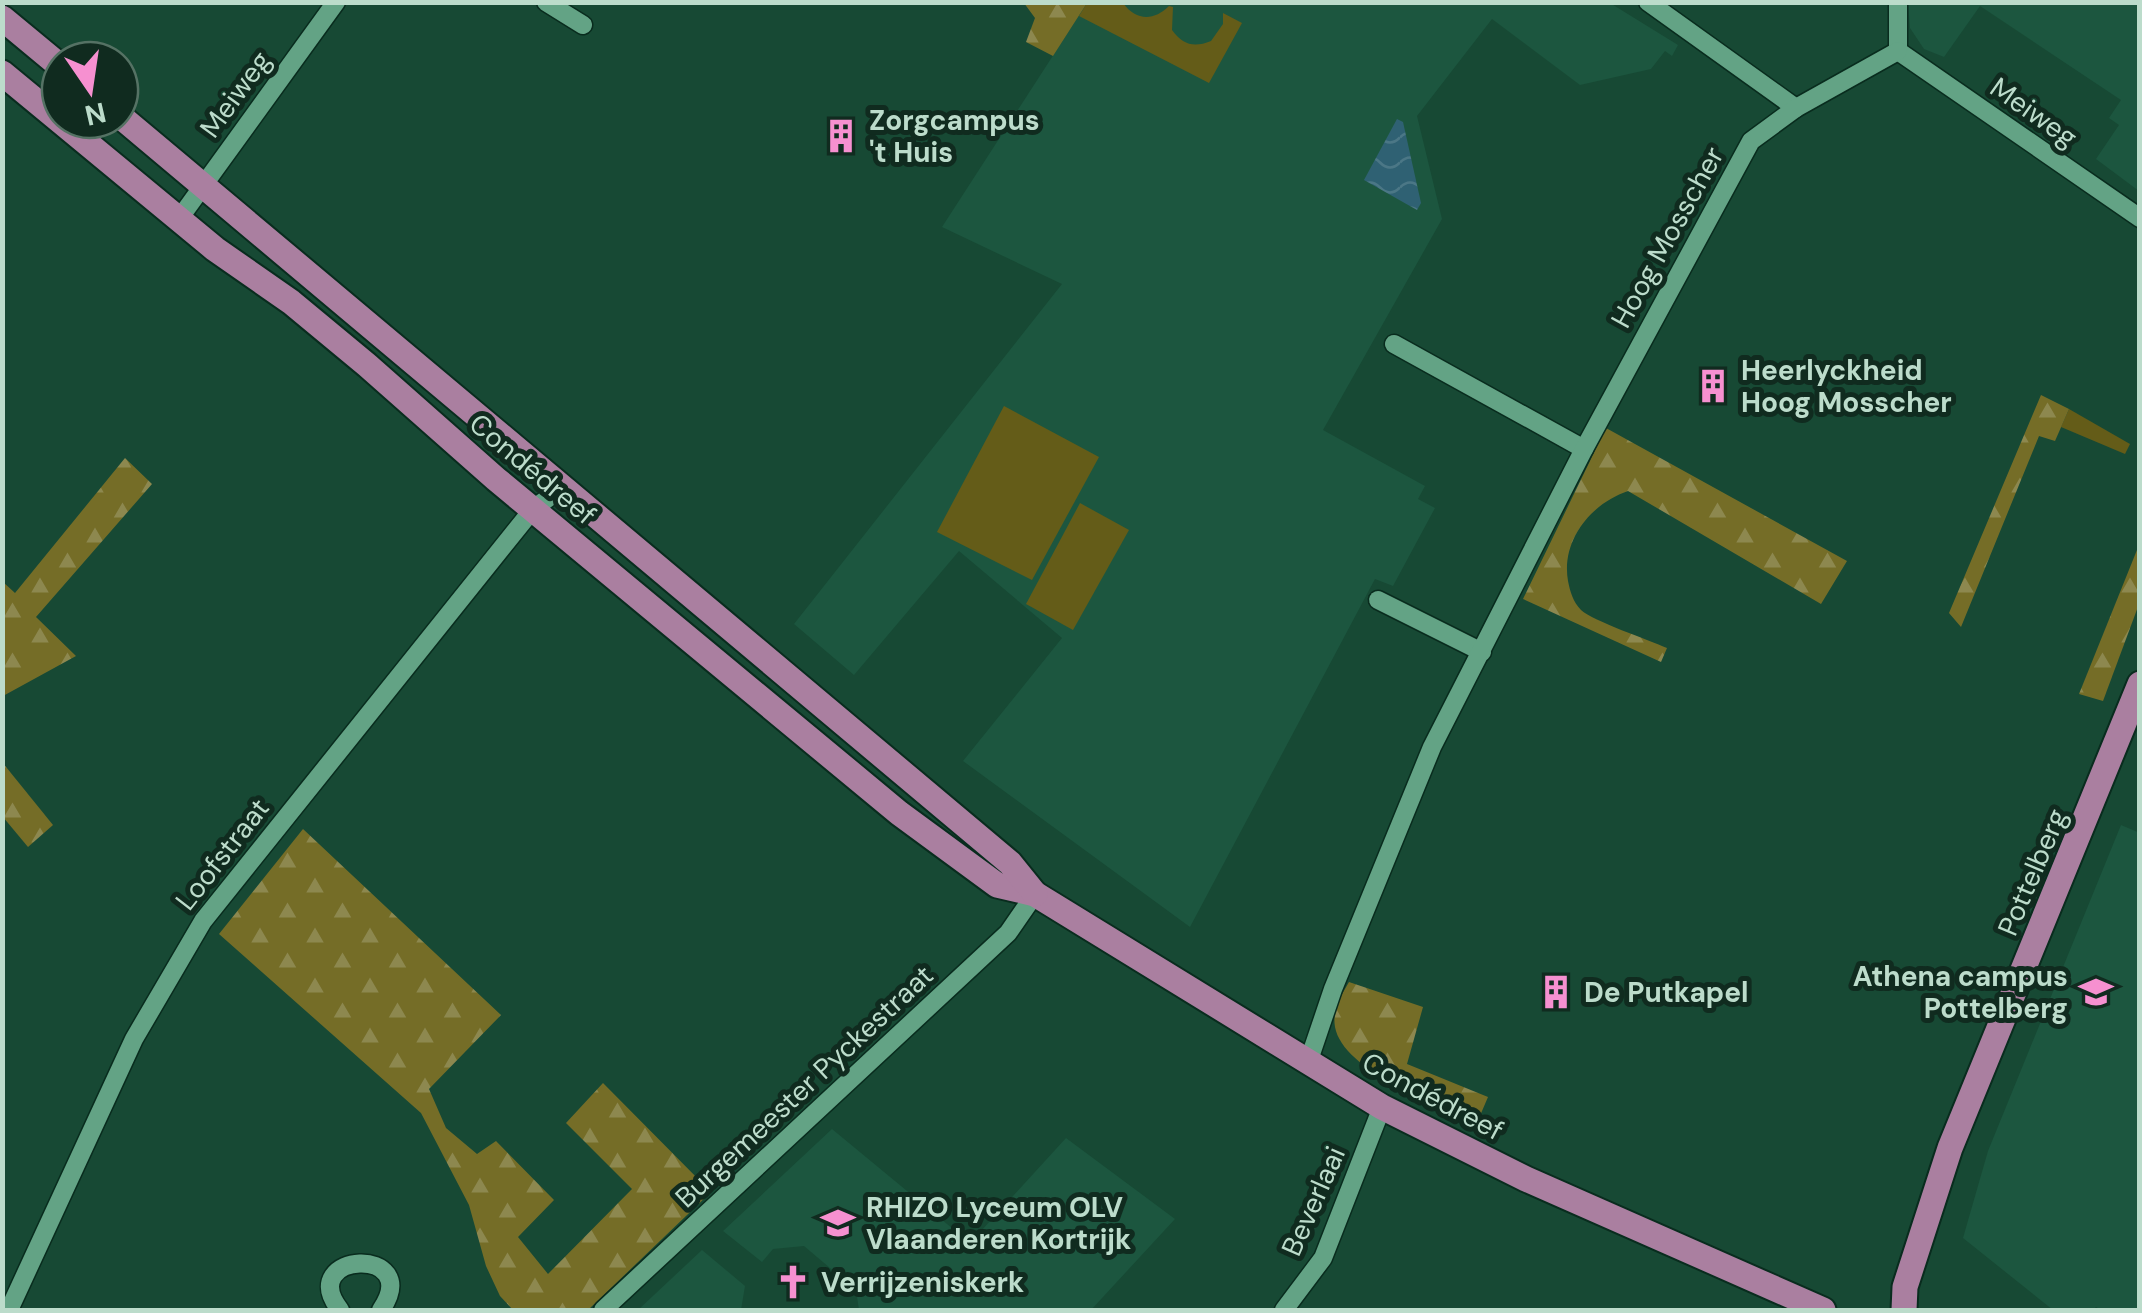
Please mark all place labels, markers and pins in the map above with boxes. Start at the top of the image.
place label: Zorgcampus 't Huis [869,102,1040,171]
building icon: Zorgcampus 't Huis [822,117,860,155]
place label: Heerlyckheid Hoog Mosscher [1741,352,1952,421]
building icon: Heerlyckheid Hoog Mosscher [1694,367,1732,405]
place label: Athena campus Pottelberg [1853,958,2068,1027]
building icon: De Putkapel [1537,973,1575,1011]
school or university icon: Athena campus Pottelberg [2077,973,2115,1011]
place label: De Putkapel [1584,974,1749,1011]
place label: RHIZO Lyceum OLV Vlaanderen Kortrijk [866,1189,1131,1258]
school or university icon: RHIZO Lyceum OLV Vlaanderen Kortrijk [819,1204,857,1242]
church icon: Verrijzeniskerk [774,1263,812,1301]
place label: Verrijzeniskerk [821,1264,1024,1301]

